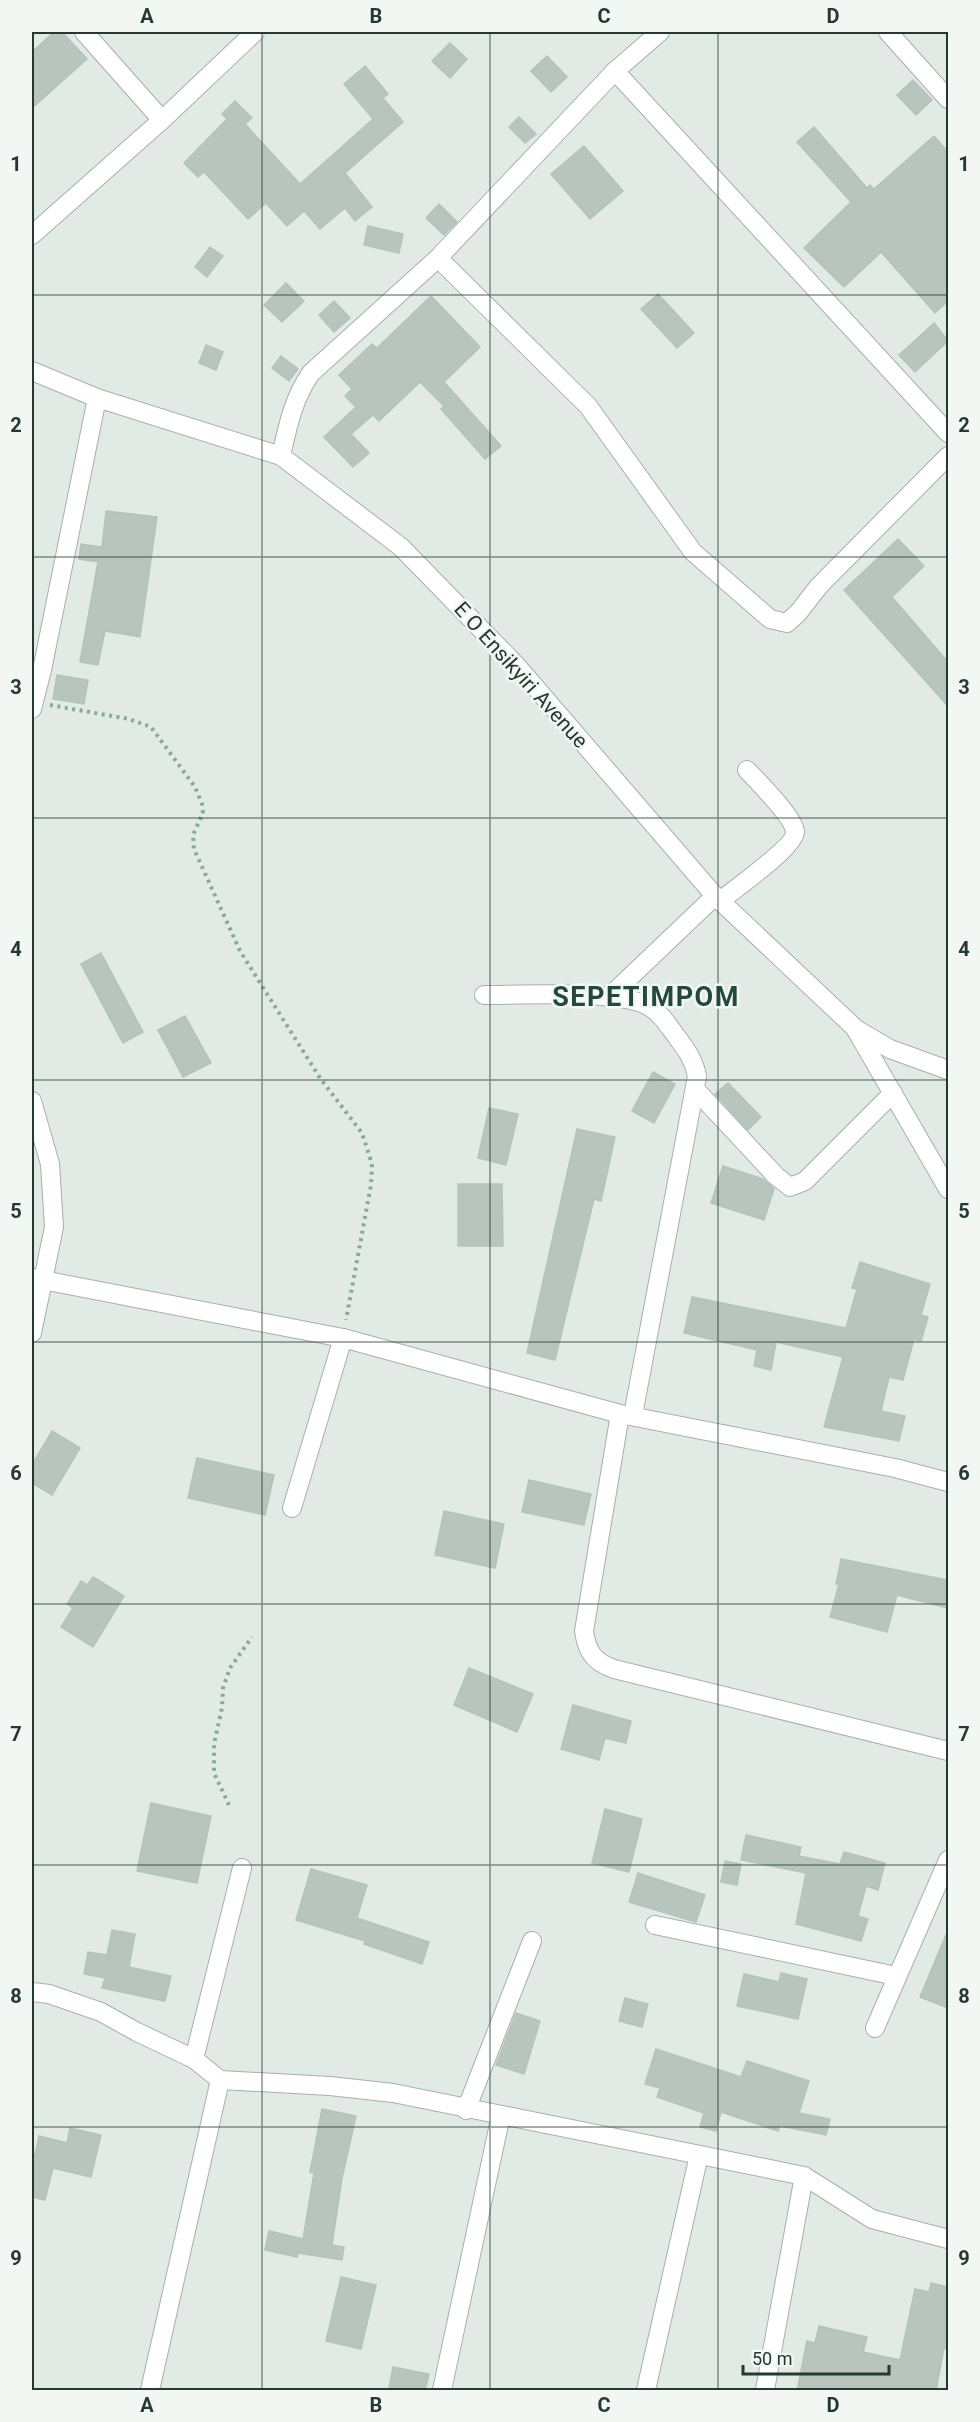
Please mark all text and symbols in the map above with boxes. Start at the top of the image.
text: A [140,4,154,28]
text: B [370,4,382,28]
text: C [597,4,611,28]
text: D [827,4,840,28]
text: 1 [10,152,22,176]
text: 1 [958,152,970,176]
text: 2 [10,413,22,437]
text: 2 [958,413,970,437]
street label: E O Ensikyiri Avenue [449,597,593,753]
text: 3 [10,675,22,699]
text: 3 [958,675,970,699]
text: 4 [10,937,22,961]
text: 4 [958,937,970,961]
district label: SEPETIMPOM [552,981,740,1013]
text: 5 [10,1199,22,1223]
text: 5 [958,1199,970,1223]
text: 6 [10,1461,22,1485]
text: 6 [958,1461,970,1485]
text: 7 [10,1722,22,1746]
text: 7 [958,1722,970,1746]
text: 8 [10,1984,22,2008]
text: 8 [958,1984,970,2008]
text: 9 [10,2246,22,2270]
text: 9 [958,2246,970,2270]
scale bar [743,2338,888,2376]
text: 50 m [752,2348,792,2369]
text: A [140,2393,154,2417]
text: B [370,2393,382,2417]
text: C [597,2393,611,2417]
text: D [827,2393,840,2417]

